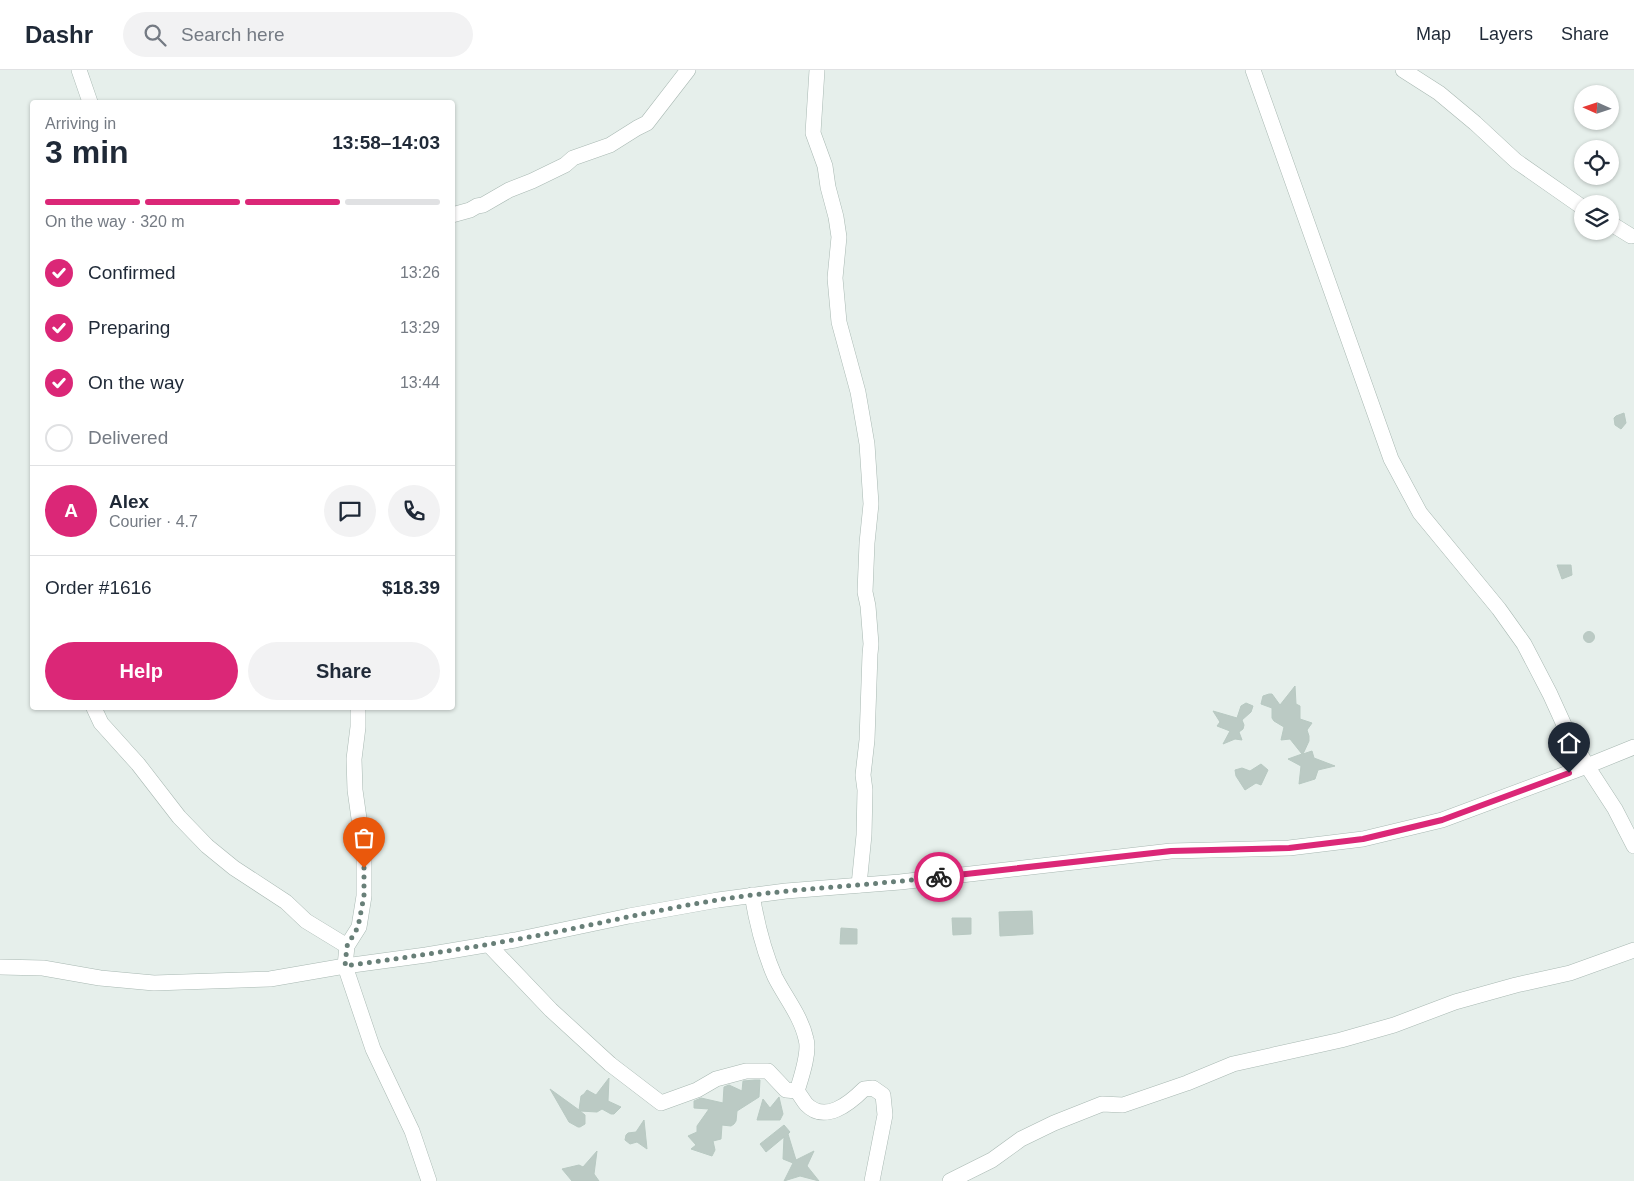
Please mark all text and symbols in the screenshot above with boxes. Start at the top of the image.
search box [123,12,473,57]
text: Dashr [25,21,93,48]
icon: search [141,21,169,49]
text: Search here [181,24,285,45]
text: Map [1416,24,1451,44]
text: Layers [1479,24,1533,44]
text: Share [1561,24,1609,44]
north arrow [1574,85,1619,130]
map controls [1574,85,1619,240]
text: Arriving in [45,115,116,132]
text: 13:58–14:03 [332,132,440,153]
text: 3 min [45,134,129,170]
button: locate [1574,140,1619,185]
button: layers [1574,195,1619,240]
text: On the way · 320 m [45,213,185,230]
icon: check [45,259,73,287]
text: Confirmed [88,262,176,283]
text: 13:26 [400,264,440,281]
icon: check [45,314,73,342]
text: Preparing [88,317,170,338]
text: 13:29 [400,319,440,336]
icon: check [45,369,73,397]
text: On the way [88,372,184,393]
text: 13:44 [400,374,440,391]
text: Delivered [88,427,168,448]
button: chat [324,485,376,537]
button: phone [388,485,440,537]
text: Alex [109,491,149,512]
text: A [64,500,78,521]
text: Courier · 4.7 [109,513,198,530]
text: Order #1616 [45,577,152,598]
text: $18.39 [382,577,440,598]
button: Help [45,642,238,700]
button: Share [248,642,440,700]
pin [1548,722,1590,773]
icon: home [1555,729,1583,757]
pin [343,817,385,868]
icon: bag [350,824,378,852]
courier [914,852,964,902]
icon: bike [925,863,953,891]

